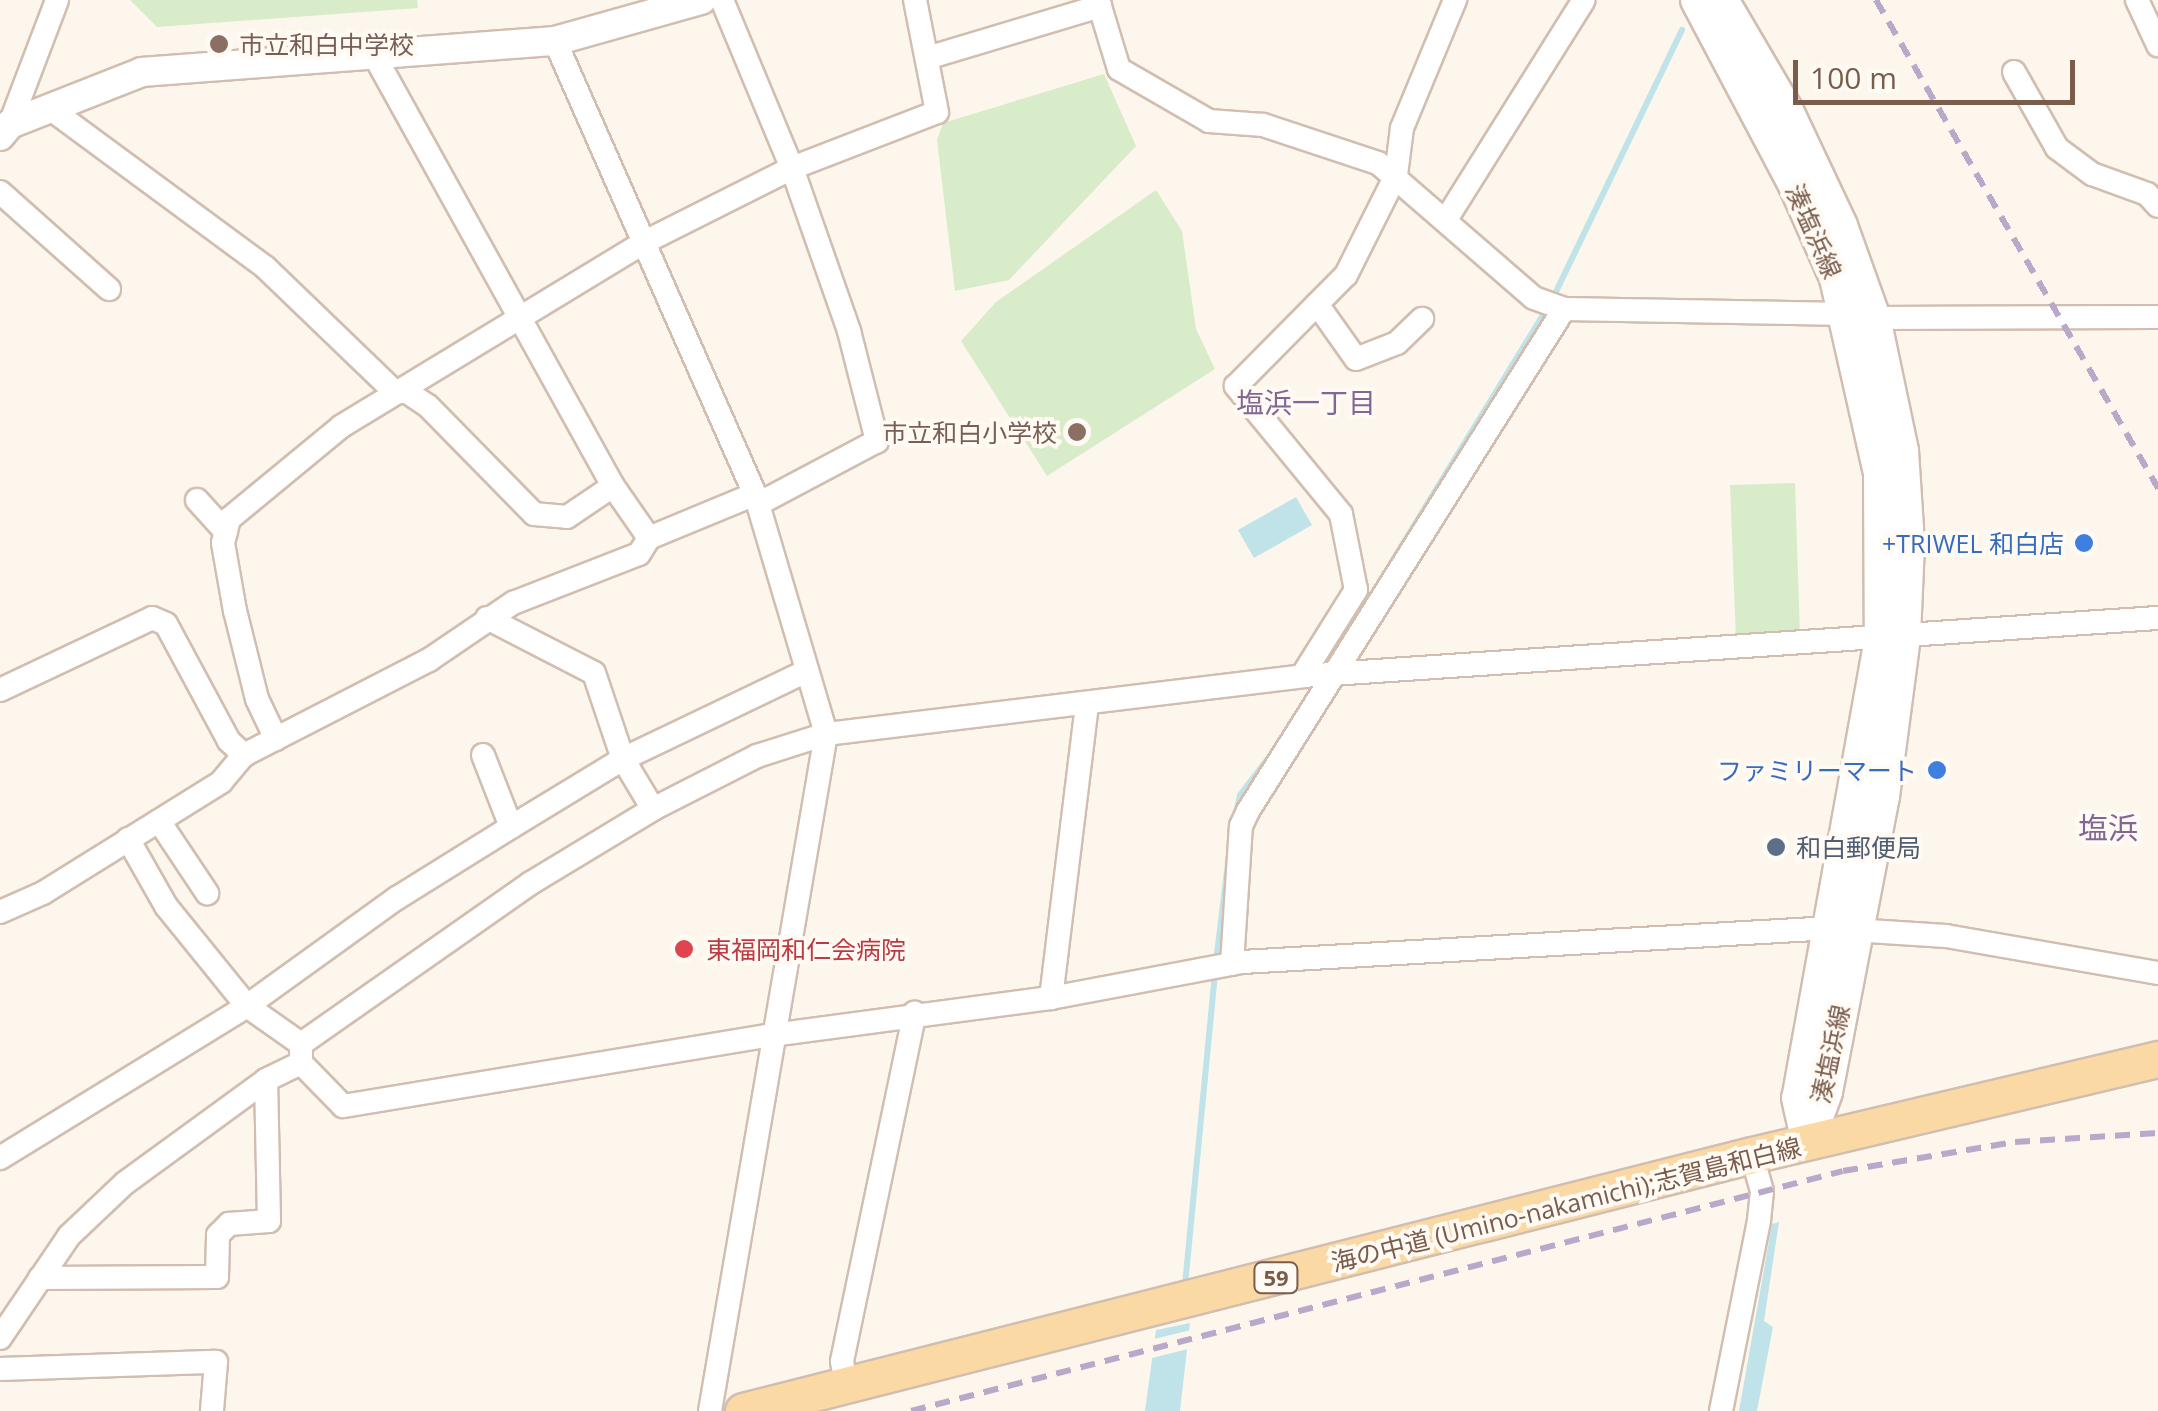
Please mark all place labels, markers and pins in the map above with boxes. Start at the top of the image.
place label: 市立和白中学校 [239,29,414,59]
marker: 市立和白中学校 [208,33,230,55]
place label: 市立和白小学校 [882,417,1057,447]
marker: 市立和白小学校 [1066,421,1088,443]
place label: +TRIWEL 和白店 [1882,528,2064,558]
marker: +TRIWEL 和白店 [2073,532,2095,554]
place label: ファミリーマート [1717,755,1917,785]
marker: ファミリーマート [1926,759,1948,781]
place label: 和白郵便局 [1796,832,1921,862]
marker: 和白郵便局 [1765,836,1787,858]
place label: 東福岡和仁会病院 [706,934,906,964]
marker: 東福岡和仁会病院 [671,936,697,962]

